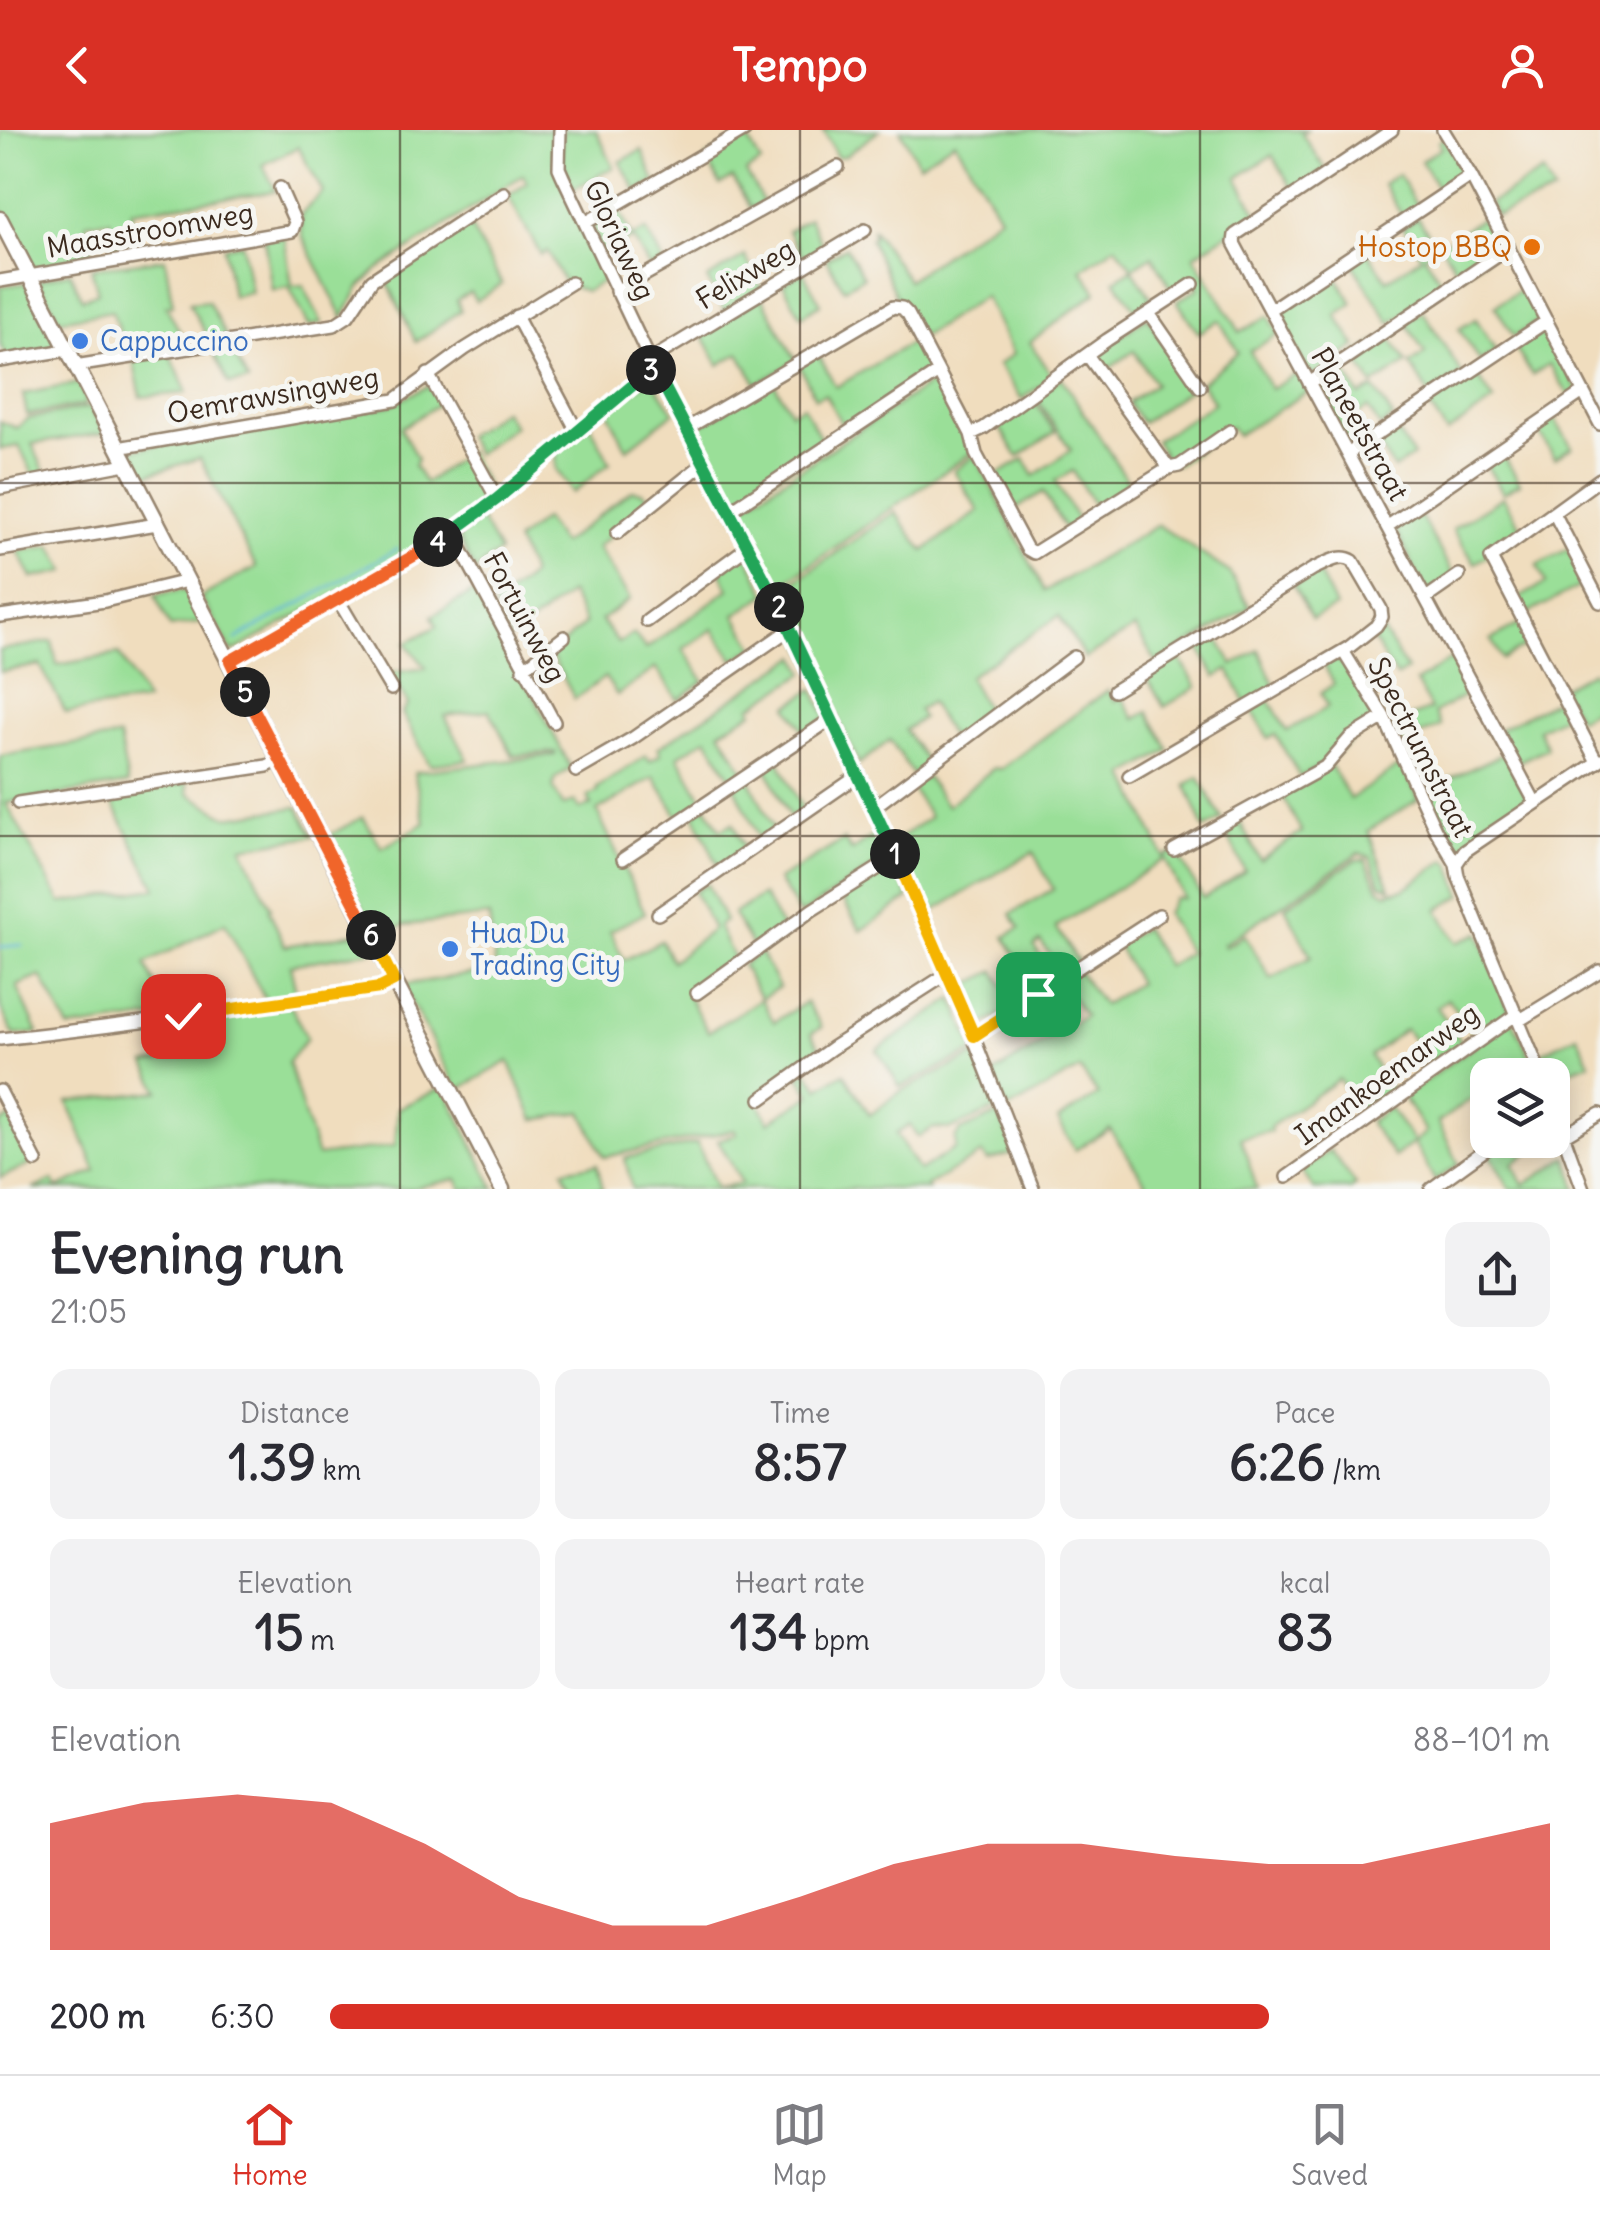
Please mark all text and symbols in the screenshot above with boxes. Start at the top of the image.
text: Tempo [732,37,868,93]
icon: back [50,38,105,93]
icon: person [1495,38,1550,93]
street label: Gloriaweg [577,174,663,306]
street label: Maasstroomweg [44,194,256,266]
place label: Hostop BBQ [1358,229,1512,265]
street label: Felixweg [689,231,801,317]
marker: Hostop BBQ [1521,236,1543,258]
place label: Cappuccino [100,323,249,359]
marker: Cappuccino [69,330,91,352]
street label: Planeetstraat [1303,341,1417,507]
pin: 3 [626,345,676,395]
text: 3 [643,352,659,388]
street label: Oemrawsingweg [164,359,382,431]
pin: 4 [413,517,463,567]
text: 4 [430,524,446,560]
street label: Fortuinweg [476,546,574,688]
pin: 2 [754,582,804,632]
text: 2 [771,589,787,625]
street label: Spectrumstraat [1360,651,1482,843]
pin: 5 [220,667,270,717]
text: 5 [237,674,253,710]
pin: 1 [870,829,920,879]
text: 1 [889,836,901,872]
pin: 6 [346,910,396,960]
place label: Hua Du Trading City [470,915,621,983]
text: 6 [363,917,379,953]
marker: Hua Du Trading City [439,938,461,960]
pin [996,952,1081,1037]
icon: arrive [1011,967,1066,1022]
pin [141,974,226,1059]
icon: check [156,989,211,1044]
street label: Imankoemarweg [1288,995,1486,1153]
map controls [1470,1058,1570,1158]
button: layers [1470,1058,1570,1158]
text: Evening run [50,1219,344,1288]
button: share [1445,1222,1550,1327]
text: 21:05 [50,1291,127,1332]
text: Distance [240,1395,350,1431]
text: Time [770,1395,830,1431]
text: Pace [1275,1395,1335,1431]
text: 1.39 [229,1431,316,1494]
text: 8:57 [753,1431,847,1494]
text: 6:26 [1229,1431,1325,1494]
text: km [316,1452,361,1488]
text: /km [1325,1452,1381,1488]
text: Elevation [238,1565,352,1601]
text: Heart rate [735,1565,865,1601]
text: kcal [1280,1565,1330,1601]
text: 15 [255,1601,304,1664]
text: 134 [730,1601,807,1664]
text: 83 [1276,1601,1334,1664]
text: m [304,1622,335,1658]
text: bpm [807,1622,870,1658]
text: Elevation [50,1719,181,1760]
text: 88–101 m [1413,1719,1550,1760]
text: 200 m [50,1996,145,2037]
text: 6:30 [210,1996,275,2037]
tab: Home [232,2097,308,2193]
tab: Map [772,2097,827,2193]
tab: Saved [1291,2097,1368,2193]

